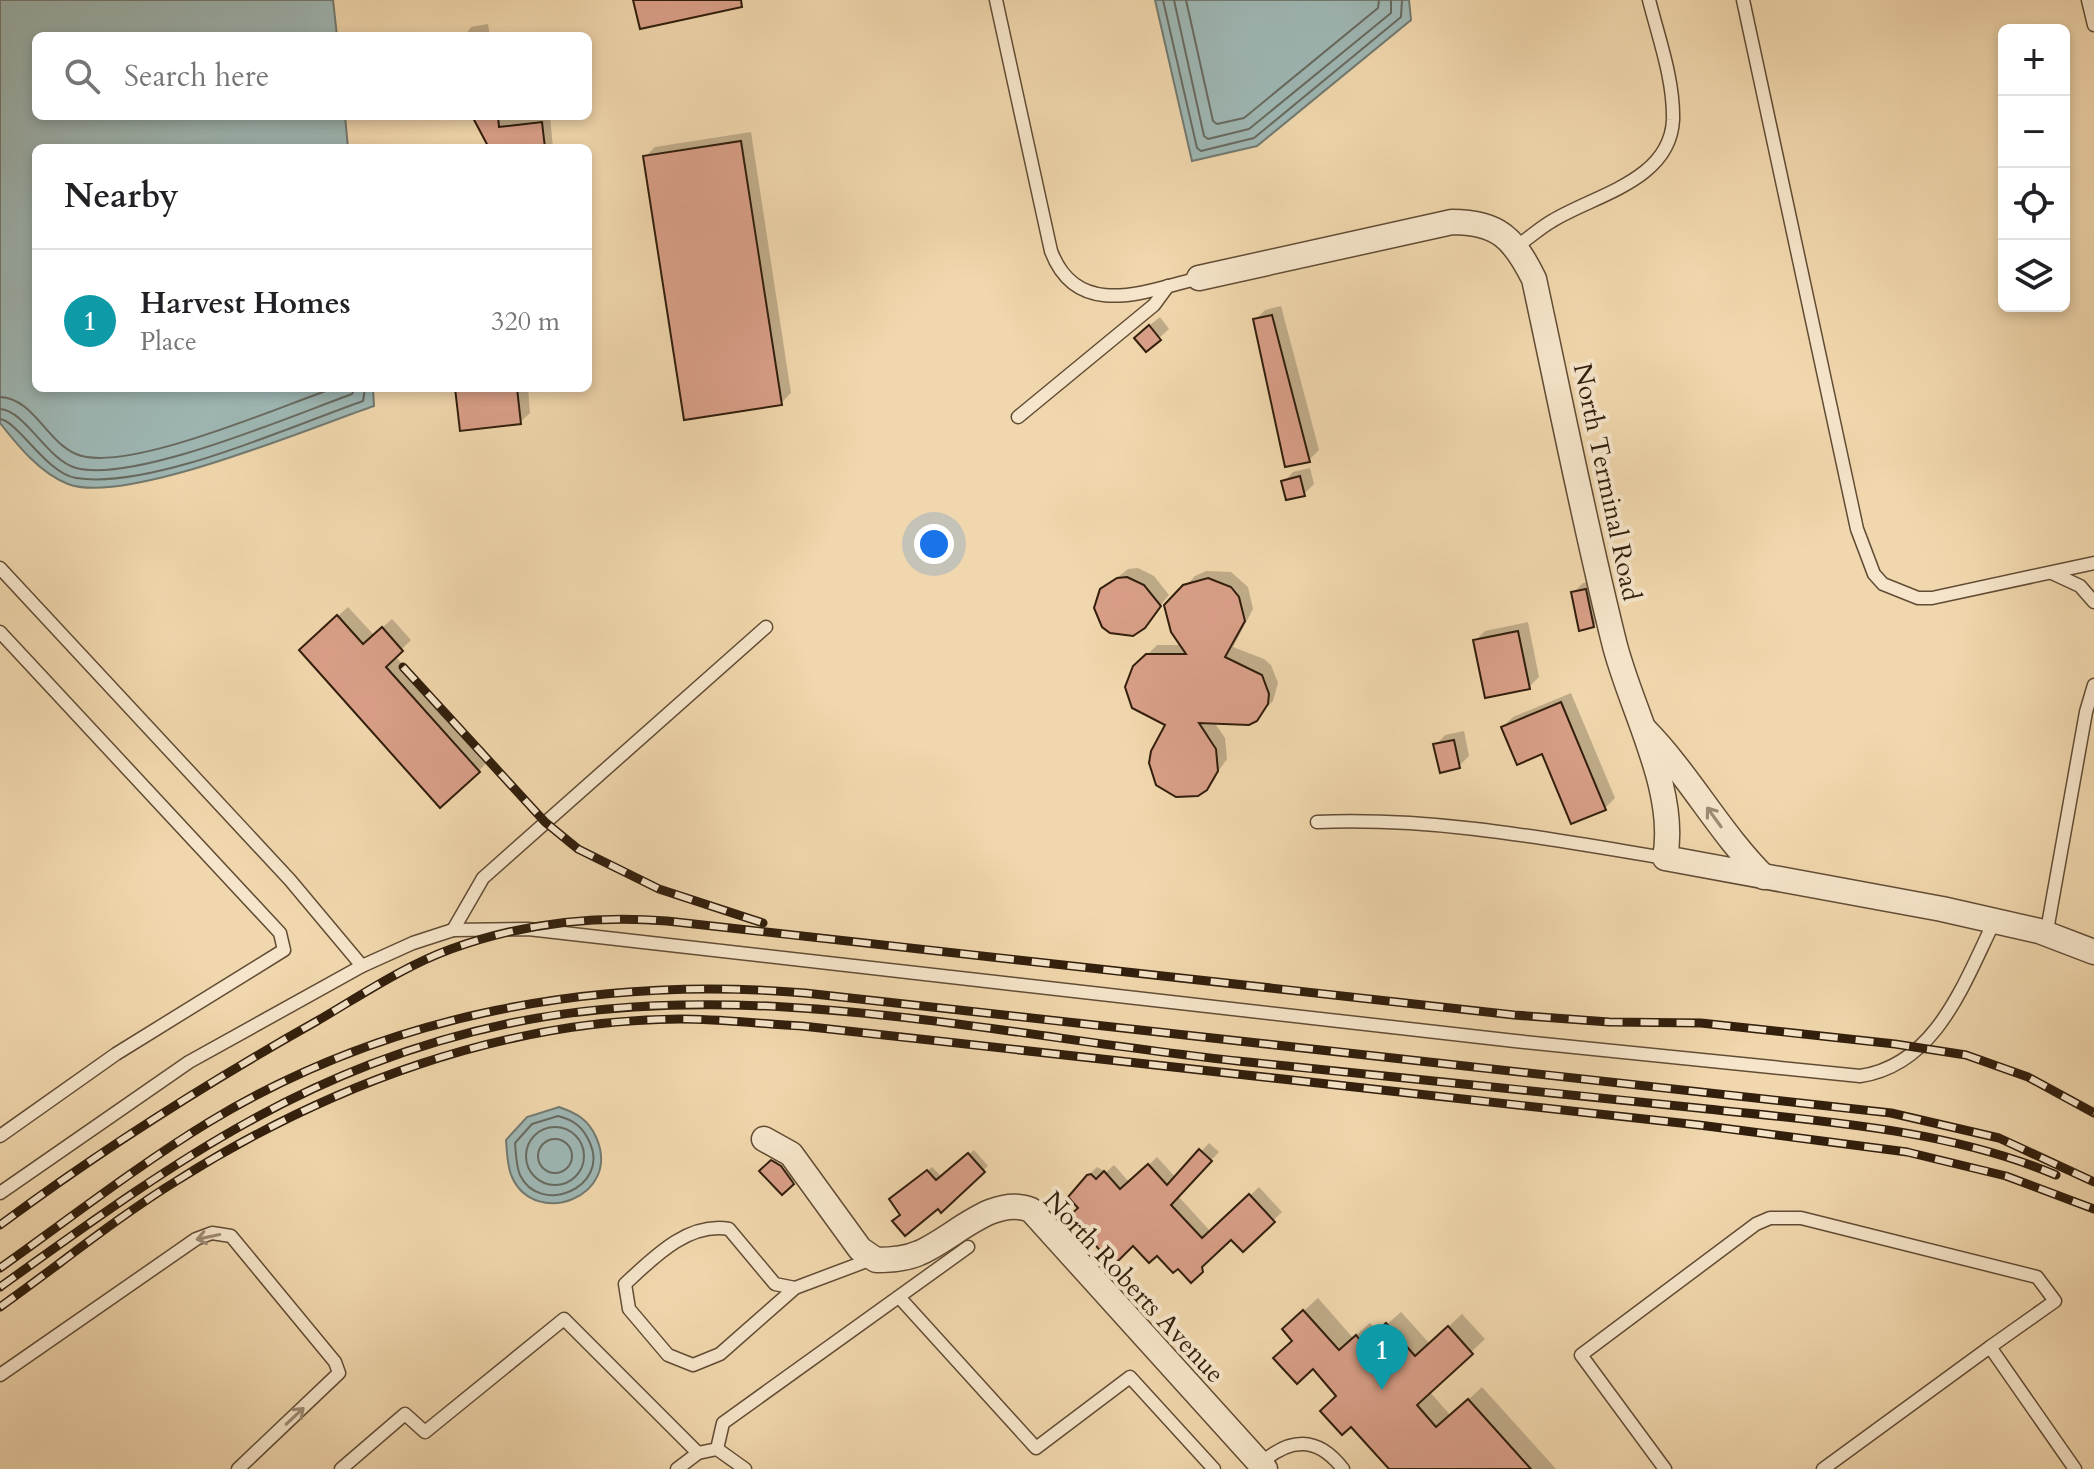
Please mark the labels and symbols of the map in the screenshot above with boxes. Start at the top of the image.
street label: North Terminal Road [1565,360,1649,604]
your location [914,524,954,564]
one-way arrow [1705,807,1722,829]
street label: North Roberts Avenue [1036,1183,1232,1391]
one-way arrow [196,1230,222,1245]
pin: 1 [1356,1324,1408,1390]
one-way arrow [285,1406,305,1425]

